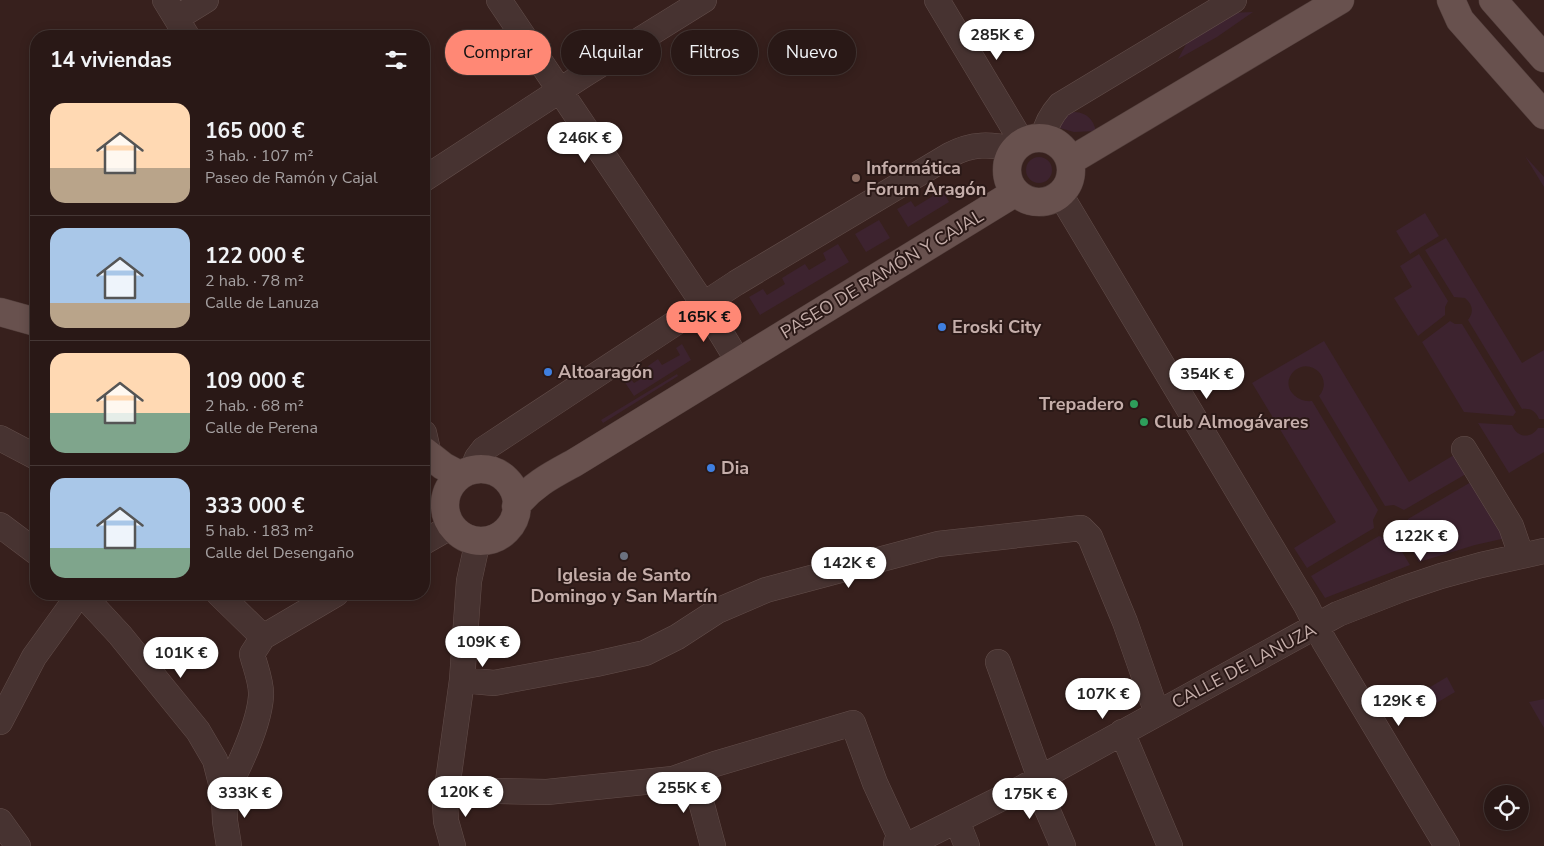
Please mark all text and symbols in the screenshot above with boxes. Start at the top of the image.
pin: 285K € [956,18,1038,61]
text: 285K € [970,24,1024,46]
chip: Comprar [445,30,551,75]
chip: Alquilar [561,30,661,75]
chip: Filtros [671,30,758,75]
chip: Nuevo [768,30,856,75]
text: 14 viviendas [50,46,172,74]
icon: filters [382,46,410,74]
text: 165 000 € [205,117,305,145]
pin: 246K € [544,121,626,164]
icon: home [90,123,150,183]
text: 246K € [558,127,612,149]
text: 3 hab. · 107 m² [205,145,313,167]
place label: Informática Forum Aragón [866,156,986,201]
text: Paseo de Ramón y Cajal [205,167,378,189]
marker: Informática Forum Aragón [850,172,862,184]
street label: PASEO DE RAMÓN Y CAJAL [776,204,988,344]
text: 122 000 € [205,242,305,270]
icon: home [90,248,150,308]
text: 2 hab. · 78 m² [205,270,304,292]
text: Calle de Lanuza [205,292,319,314]
pin: 165K € [663,300,745,343]
text: 165K € [677,306,731,328]
place label: Eroski City [952,315,1042,339]
marker: Eroski City [936,321,948,333]
pin: 354K € [1166,358,1248,400]
place label: Altoaragón [558,360,653,384]
text: 354K € [1180,363,1234,385]
marker: Altoaragón [542,366,554,378]
text: 109 000 € [205,367,305,395]
icon: home [90,373,150,433]
place label: Trepadero [1039,392,1124,416]
text: 2 hab. · 68 m² [205,395,304,417]
marker: Trepadero [1128,398,1140,410]
place label: Club Almogávares [1154,410,1309,434]
marker: Club Almogávares [1138,416,1150,428]
text: Calle de Perena [205,417,318,439]
place label: Dia [721,456,749,480]
marker: Dia [705,462,717,474]
text: 333 000 € [205,492,305,520]
icon: home [90,498,150,558]
text: 5 hab. · 183 m² [205,520,313,542]
pin: 122K € [1380,520,1462,562]
text: 122K € [1394,525,1448,547]
text: Calle del Desengaño [205,542,354,564]
pin: 142K € [808,546,890,589]
marker: Iglesia de Santo Domingo y San Martín [618,550,630,562]
text: 142K € [822,552,876,574]
place label: Iglesia de Santo Domingo y San Martín [530,563,718,608]
street label: CALLE DE LANUZA [1167,618,1321,714]
pin: 109K € [442,626,524,668]
text: 109K € [456,631,510,653]
pin: 101K € [140,636,222,679]
text: 101K € [154,642,208,664]
pin: 107K € [1062,678,1144,720]
text: 107K € [1076,683,1130,705]
pin: 129K € [1358,684,1440,727]
text: 129K € [1372,690,1426,712]
pin: 255K € [643,772,725,814]
pin: 333K € [204,776,286,819]
pin: 120K € [425,776,507,818]
text: 255K € [657,777,711,799]
pin: 175K € [989,778,1071,820]
text: 120K € [439,781,493,803]
text: 333K € [218,782,272,804]
text: 175K € [1003,783,1057,805]
map controls [1484,785,1529,830]
button: locate [1484,785,1529,830]

